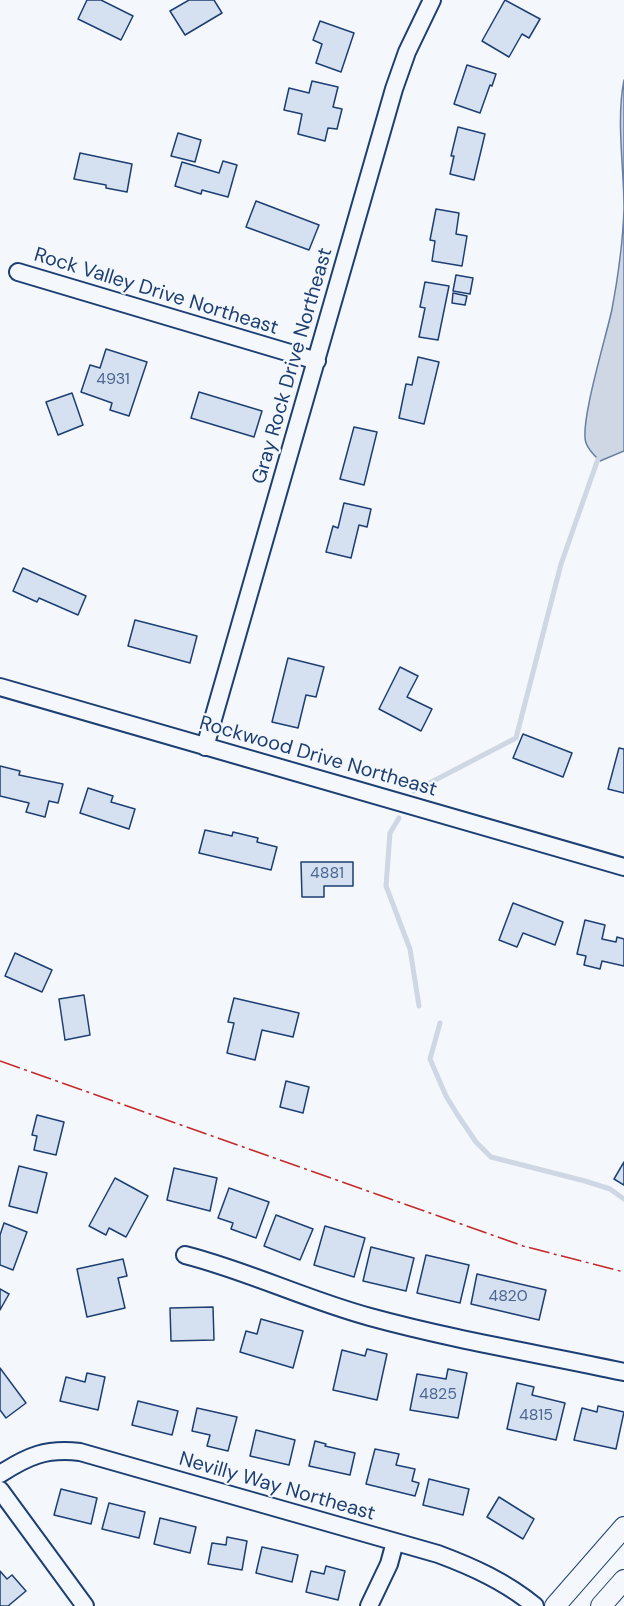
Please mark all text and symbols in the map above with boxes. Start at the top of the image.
street label: Rock Valley Drive Northeast [31,243,281,341]
street label: Gray Rock Drive Northeast [248,245,338,487]
house number: 4931 [96,370,130,390]
street label: Rockwood Drive Northeast [197,712,439,802]
house number: 4881 [310,864,344,884]
house number: 4820 [488,1287,528,1307]
house number: 4825 [419,1385,457,1405]
house number: 4815 [519,1406,553,1426]
street label: Nevilly Way Northeast [176,1447,378,1527]

